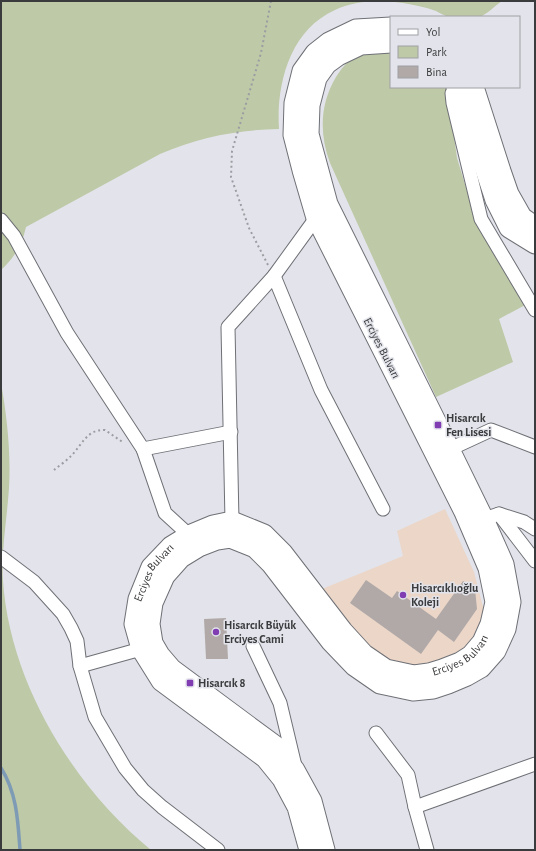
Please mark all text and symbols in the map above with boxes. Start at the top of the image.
legend [390,16,520,88]
text: Yol [426,26,440,38]
text: Park [426,46,447,58]
text: Bina [426,66,448,78]
street label: Erciyes Bulvarı [361,316,402,381]
place label: Hisarcık Fen Lisesi [446,412,491,438]
marker: Hisarcık Fen Lisesi [433,420,443,430]
street label: Erciyes Bulvarı [132,541,176,603]
place label: Hisarcıklıoğlu Koleji [411,582,479,609]
marker: Hisarcıklıoğlu Koleji [398,590,408,600]
place label: Hisarcık Büyük Erciyes Cami [224,619,296,646]
marker: Hisarcık Büyük Erciyes Cami [211,627,221,637]
street label: Erciyes Bulvarı [430,633,490,678]
place label: Hisarcık 8 [198,677,245,689]
marker: Hisarcık 8 [185,678,195,688]

